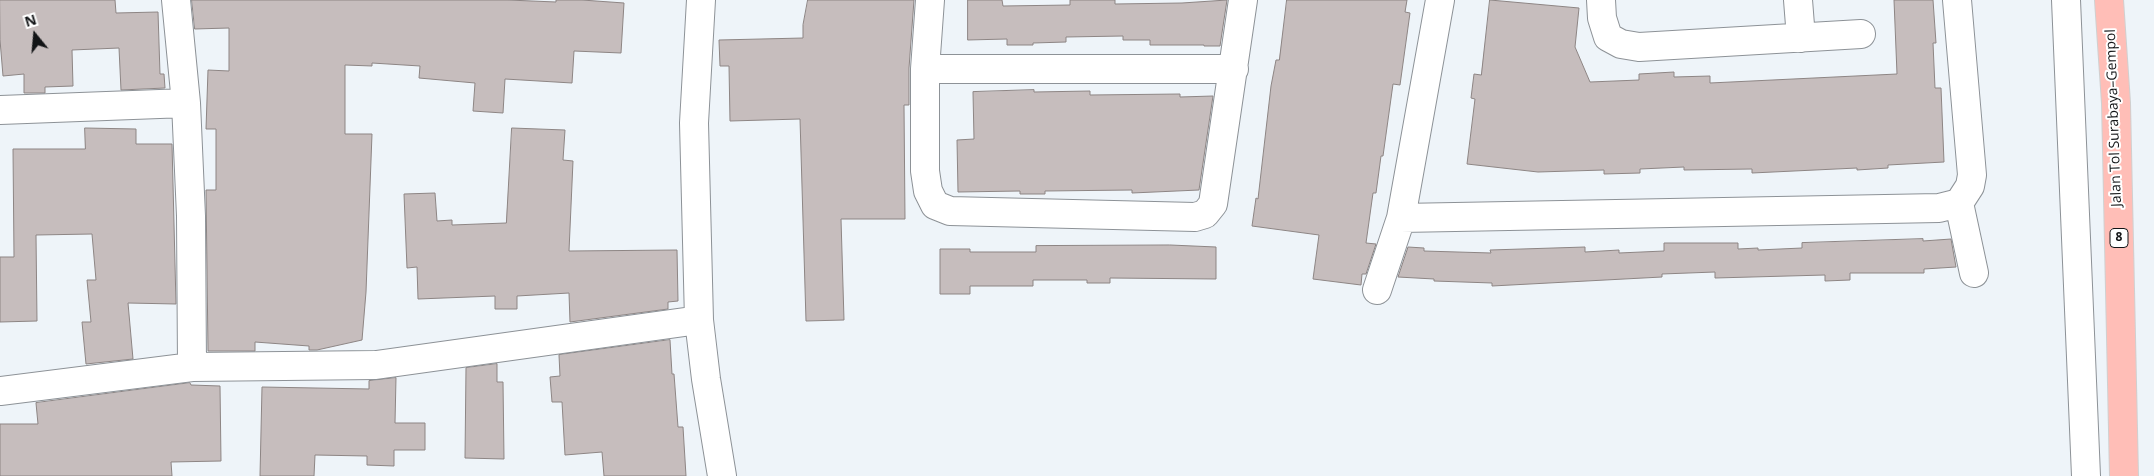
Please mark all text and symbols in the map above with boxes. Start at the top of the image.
text: N [22,9,39,31]
north arrow [10,10,60,60]
street label: Jalan Tol Surabaya–Gempol [2103,29,2125,207]
road number: 8 [2110,228,2128,248]

